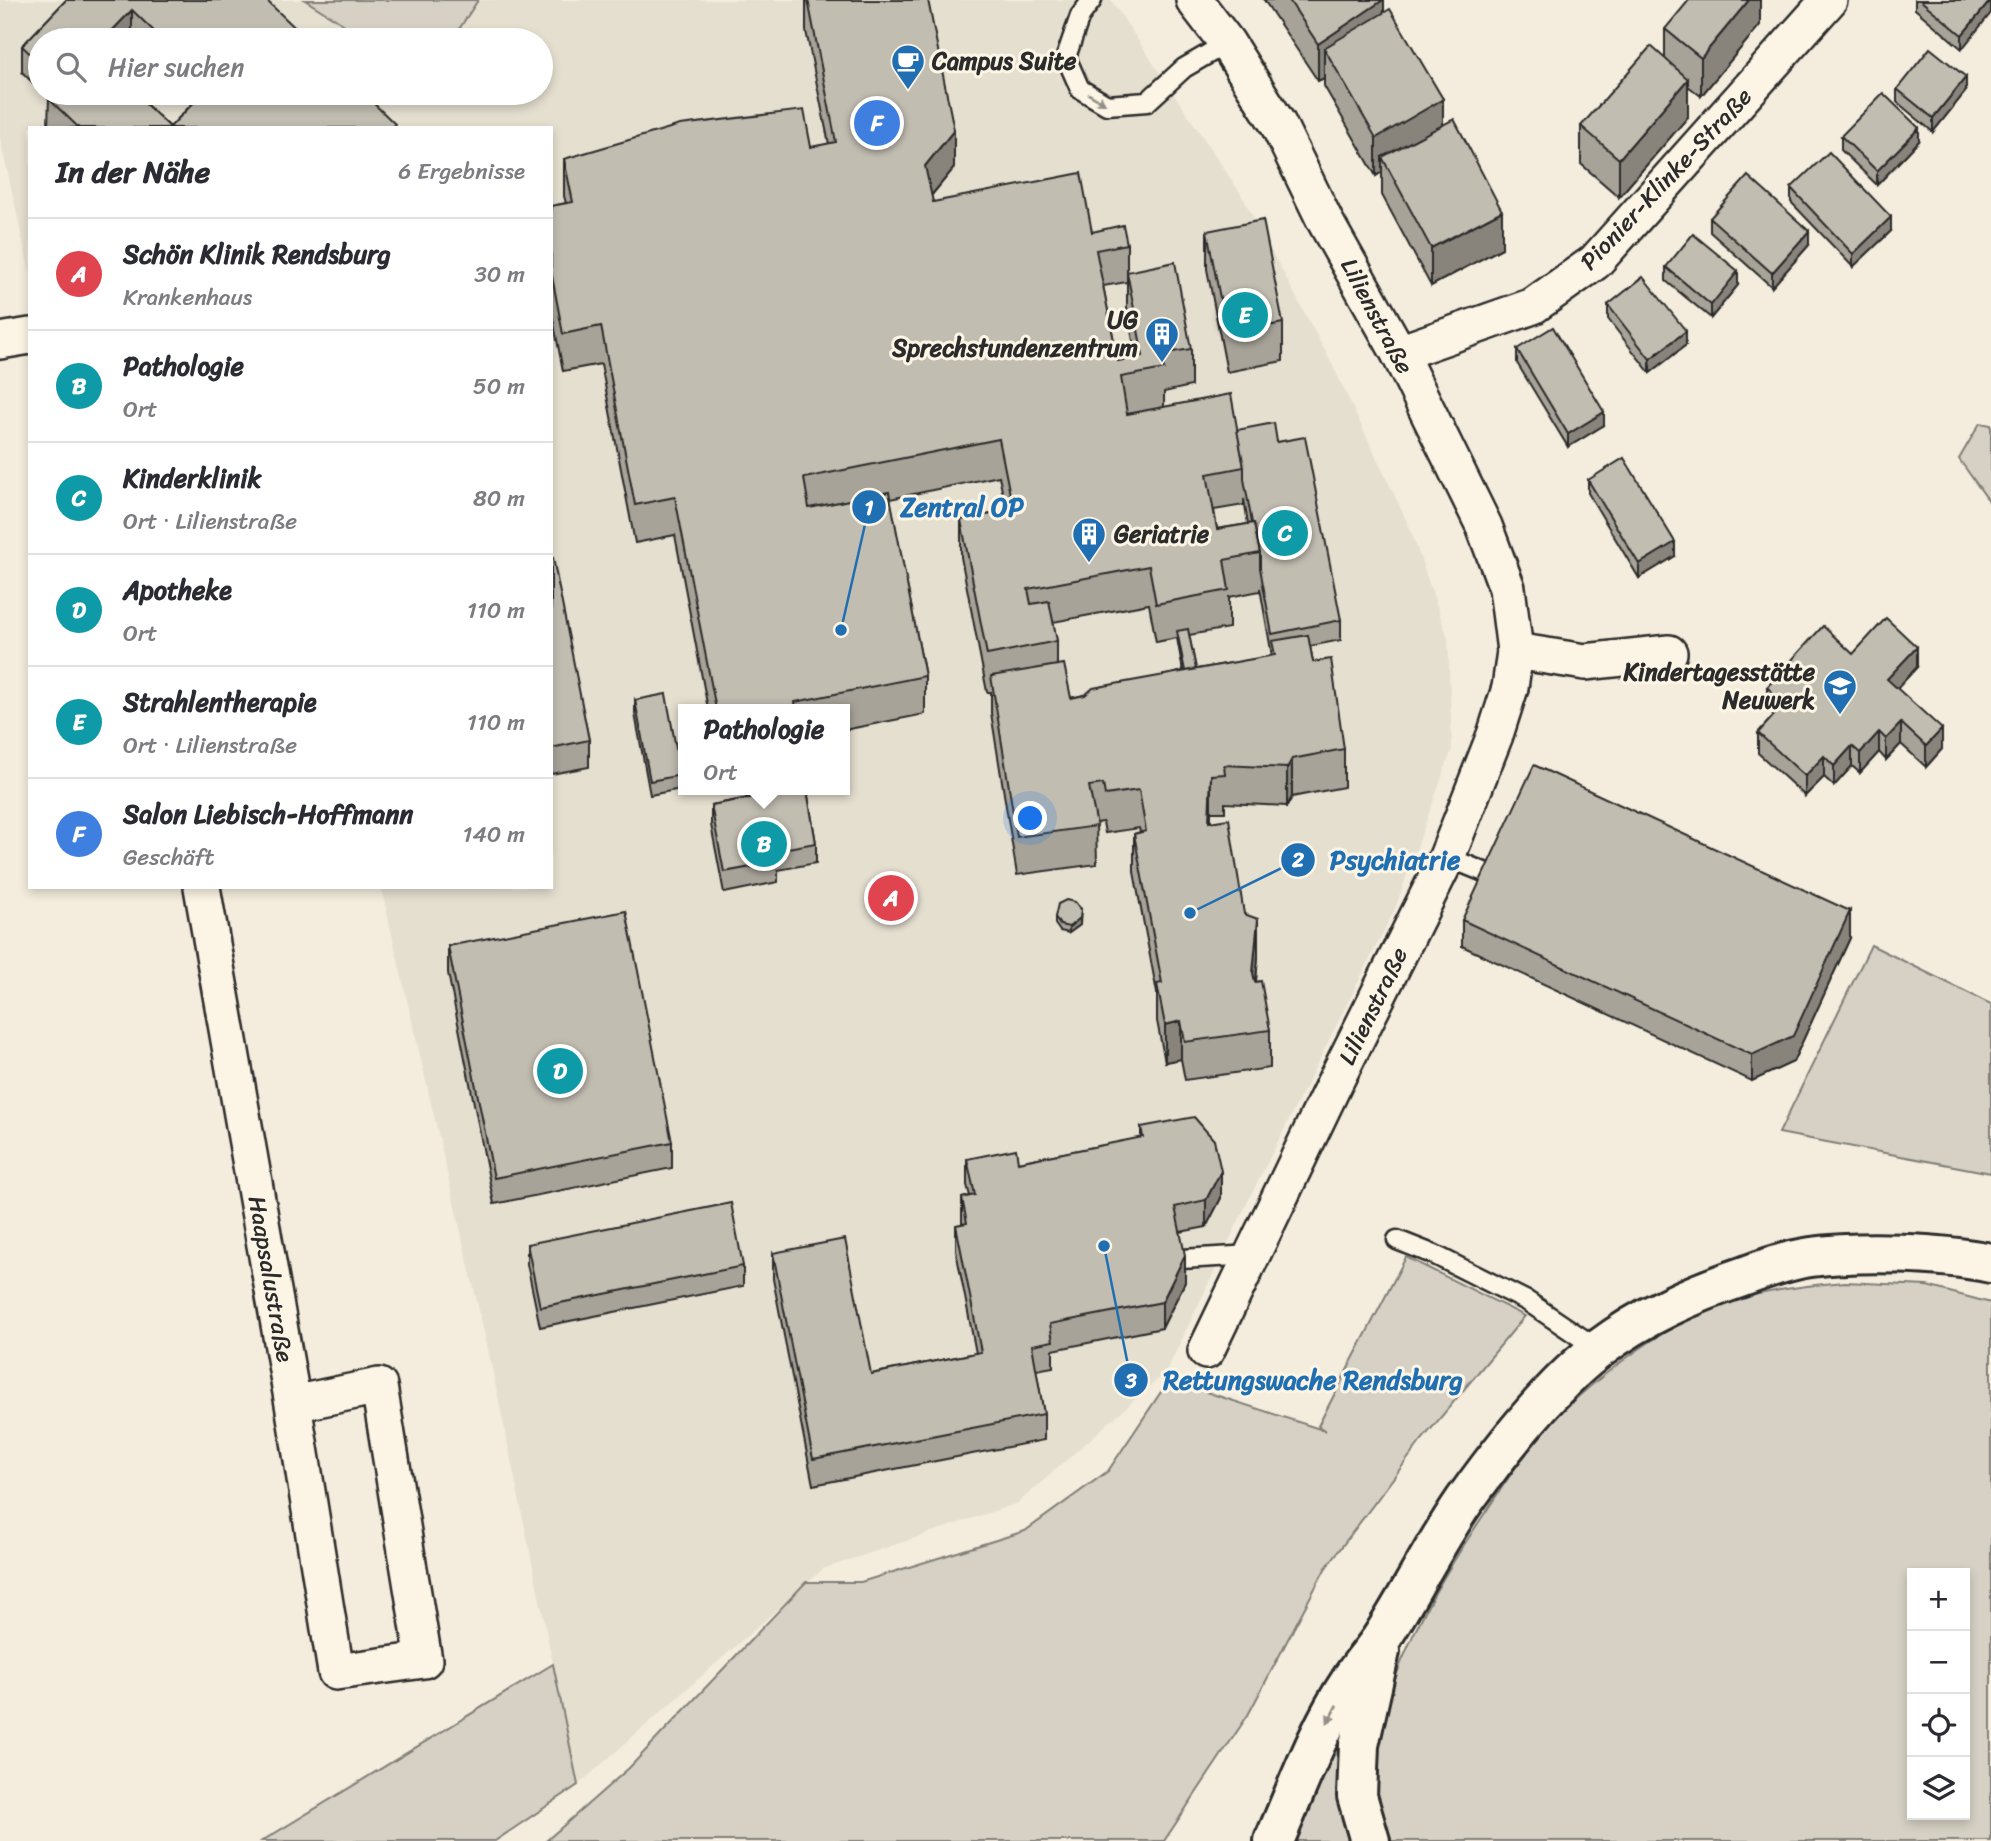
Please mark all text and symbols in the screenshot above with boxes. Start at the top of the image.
search box [28,28,553,105]
place label: Campus Suite [931,40,1077,82]
cafe icon: Campus Suite [889,42,927,91]
text: Hier suchen [108,44,244,90]
icon: search [52,48,90,86]
street label: Pionier-Klinke-Straße [1569,78,1763,280]
one-way arrow [1087,92,1106,105]
pin: F [854,97,900,149]
text: In der Nähe [56,145,210,199]
text: 6 Ergebnisse [398,151,525,192]
text: Schön Klinik Rendsburg [123,231,391,277]
street label: Lilienstraße [1329,250,1425,382]
text: A [71,254,87,295]
text: 30 m [474,254,525,295]
text: Krankenhaus [123,277,252,318]
pin: E [1222,289,1268,341]
place label: UG Sprechstundenzentrum [891,299,1139,369]
building icon: UG Sprechstundenzentrum [1143,315,1181,364]
text: Pathologie [123,343,244,389]
text: B [72,366,86,407]
text: 50 m [473,366,525,407]
text: Ort [123,389,157,430]
text: Kinderklinik [123,455,261,501]
text: C [72,478,86,519]
text: 80 m [473,478,525,519]
callout: Zentral OP [852,484,1038,531]
text: Zentral OP [899,484,1024,530]
text: 1 [864,489,874,527]
text: Ort · Lilienstraße [123,501,297,542]
pin: C [1262,507,1308,559]
place label: Geriatrie [1114,513,1210,555]
building icon: Geriatrie [1070,515,1108,564]
text: Apotheke [123,567,232,613]
text: D [72,590,86,631]
text: 110 m [467,590,525,631]
text: Ort [123,613,157,654]
place label: Kindertagesstätte Neuwerk [1622,651,1816,721]
school or university icon: Kindertagesstätte Neuwerk [1821,667,1859,716]
text: Strahlentherapie [123,679,317,725]
text: E [73,702,85,743]
text: 110 m [467,702,525,743]
popup [678,704,850,795]
text: Pathologie [704,706,824,752]
text: Ort · Lilienstraße [123,725,297,766]
text: Ort [704,752,738,793]
text: Salon Liebisch-Hoffmann [123,791,413,837]
your location [1013,801,1047,835]
text: F [73,814,85,855]
text: 140 m [463,814,525,855]
pin: B [741,818,787,870]
callout: Psychiatrie [1281,836,1474,883]
text: Geschäft [123,837,214,878]
text: Psychiatrie [1330,837,1461,883]
text: 2 [1291,841,1304,879]
pin: A [868,872,914,924]
street label: Lilienstraße [1326,940,1420,1072]
pin: D [537,1045,583,1097]
street label: Haapsalustraße [236,1193,306,1366]
callout: Rettungswache Rendsburg [1114,1357,1477,1404]
text: Rettungswache Rendsburg [1162,1357,1463,1403]
text: 3 [1124,1362,1137,1400]
map controls [1907,1568,1970,1820]
button: + [1907,1568,1970,1631]
button: − [1907,1631,1970,1694]
button: locate [1907,1694,1970,1757]
one-way arrow [1326,1704,1338,1723]
button: layers [1907,1757,1970,1820]

